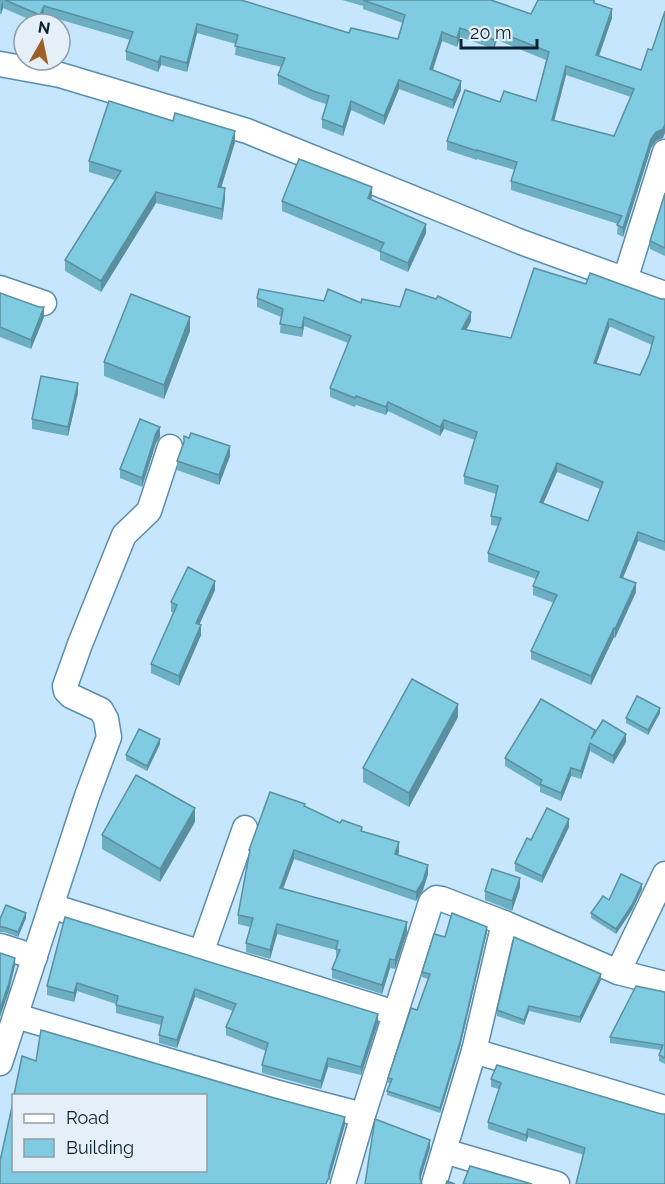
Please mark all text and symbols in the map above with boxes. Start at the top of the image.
north arrow [12,12,72,72]
scale bar [461,12,538,50]
text: N [37,17,52,38]
text: 20 m [470,22,512,43]
legend [12,1094,207,1172]
text: Road [66,1107,109,1128]
text: Building [66,1137,134,1158]

